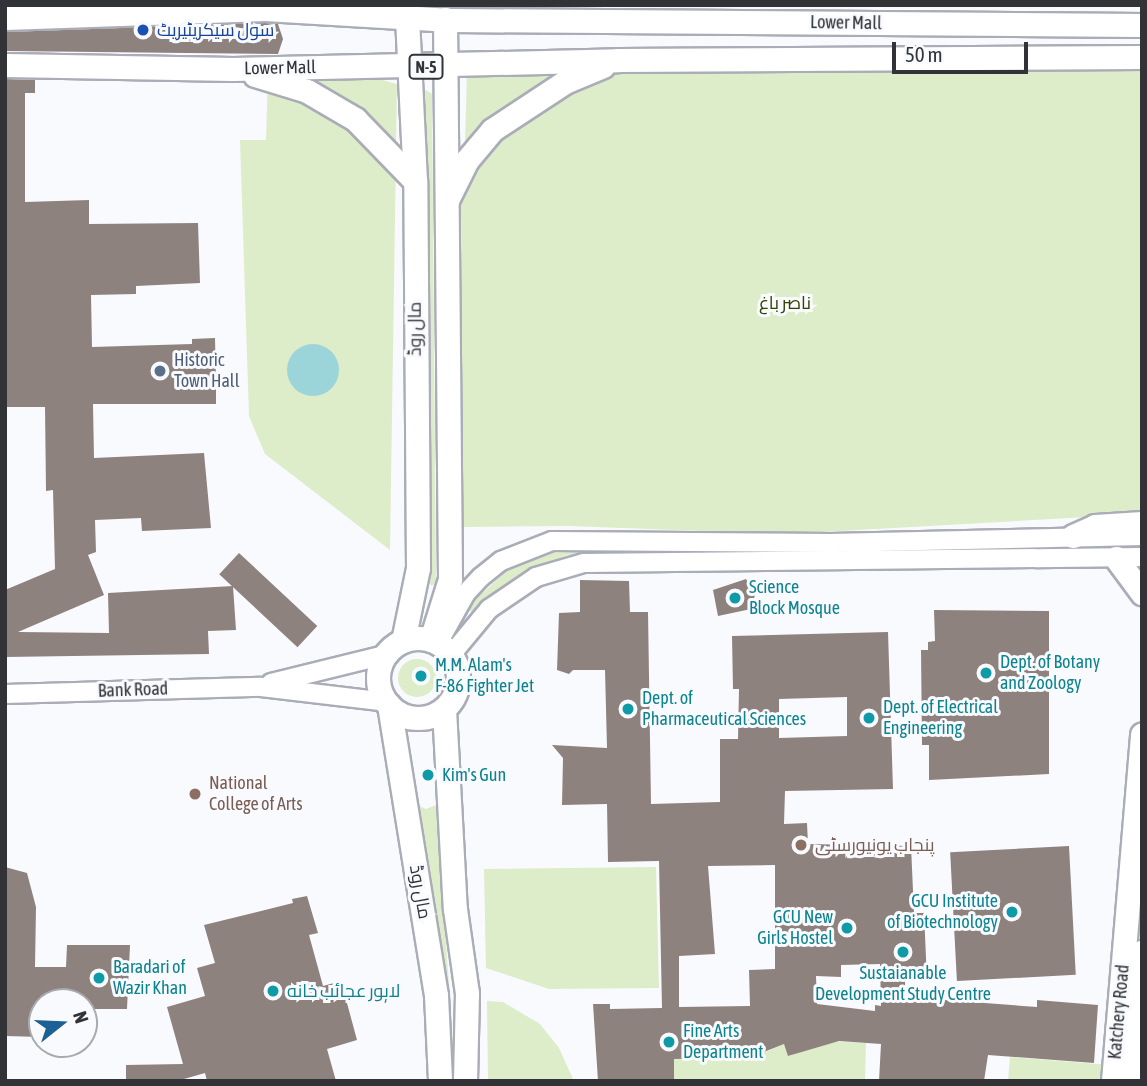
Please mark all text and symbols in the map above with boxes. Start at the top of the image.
street label: Lower Mall [810,12,882,34]
place label: سول سیکریٹیریٹ [157,19,274,41]
marker: سول سیکریٹیریٹ [135,22,151,38]
scale bar [895,28,1032,72]
text: 50 m [905,42,943,66]
road number: N-5 [408,54,444,80]
street label: Lower Mall [244,57,316,79]
park label: ناصر باغ [759,292,811,314]
street label: مال روڈ [404,302,426,356]
place label: Historic Town Hall [174,350,239,392]
marker: Historic Town Hall [152,363,168,379]
place label: Science Block Mosque [749,577,840,620]
marker: Science Block Mosque [727,590,743,606]
place label: Dept. of Botany and Zoology [1000,652,1100,694]
place label: M.M. Alam's F-86 Fighter Jet [435,655,534,698]
marker: Dept. of Botany and Zoology [978,665,994,681]
marker: M.M. Alam's F-86 Fighter Jet [413,668,429,684]
street label: Bank Road [97,678,169,702]
place label: Dept. of Pharmaceutical Sciences [642,688,806,730]
place label: Dept. of Electrical Engineering [883,697,998,740]
marker: Dept. of Pharmaceutical Sciences [620,701,636,717]
marker: Dept. of Electrical Engineering [861,710,877,726]
place label: Kim's Gun [442,764,506,786]
marker: Kim's Gun [420,767,436,783]
place label: National College of Arts [209,773,302,816]
marker: National College of Arts [187,786,203,802]
place label: پنجاب یونیورسٹی [815,834,934,856]
marker: پنجاب یونیورسٹی [793,837,809,853]
street label: مال روڈ [405,863,435,921]
place label: GCU Institute of Biotechnology [887,891,998,934]
marker: GCU Institute of Biotechnology [1004,904,1020,920]
place label: GCU New Girls Hostel [757,907,833,950]
marker: GCU New Girls Hostel [839,920,855,936]
marker: Sustaianable Development Study Centre [895,944,911,960]
place label: Baradari of Wazir Khan [113,957,187,1000]
place label: Sustaianable Development Study Centre [815,963,991,1006]
street label: Katchery Road [1104,964,1134,1060]
marker: Baradari of Wazir Khan [91,970,107,986]
place label: لاہور عجائب خانه [287,980,400,1002]
marker: لاہور عجائب خانه [265,983,281,999]
north arrow [28,988,98,1058]
text: N [69,1008,93,1026]
place label: Fine Arts Department [683,1021,764,1064]
marker: Fine Arts Department [661,1034,677,1050]

